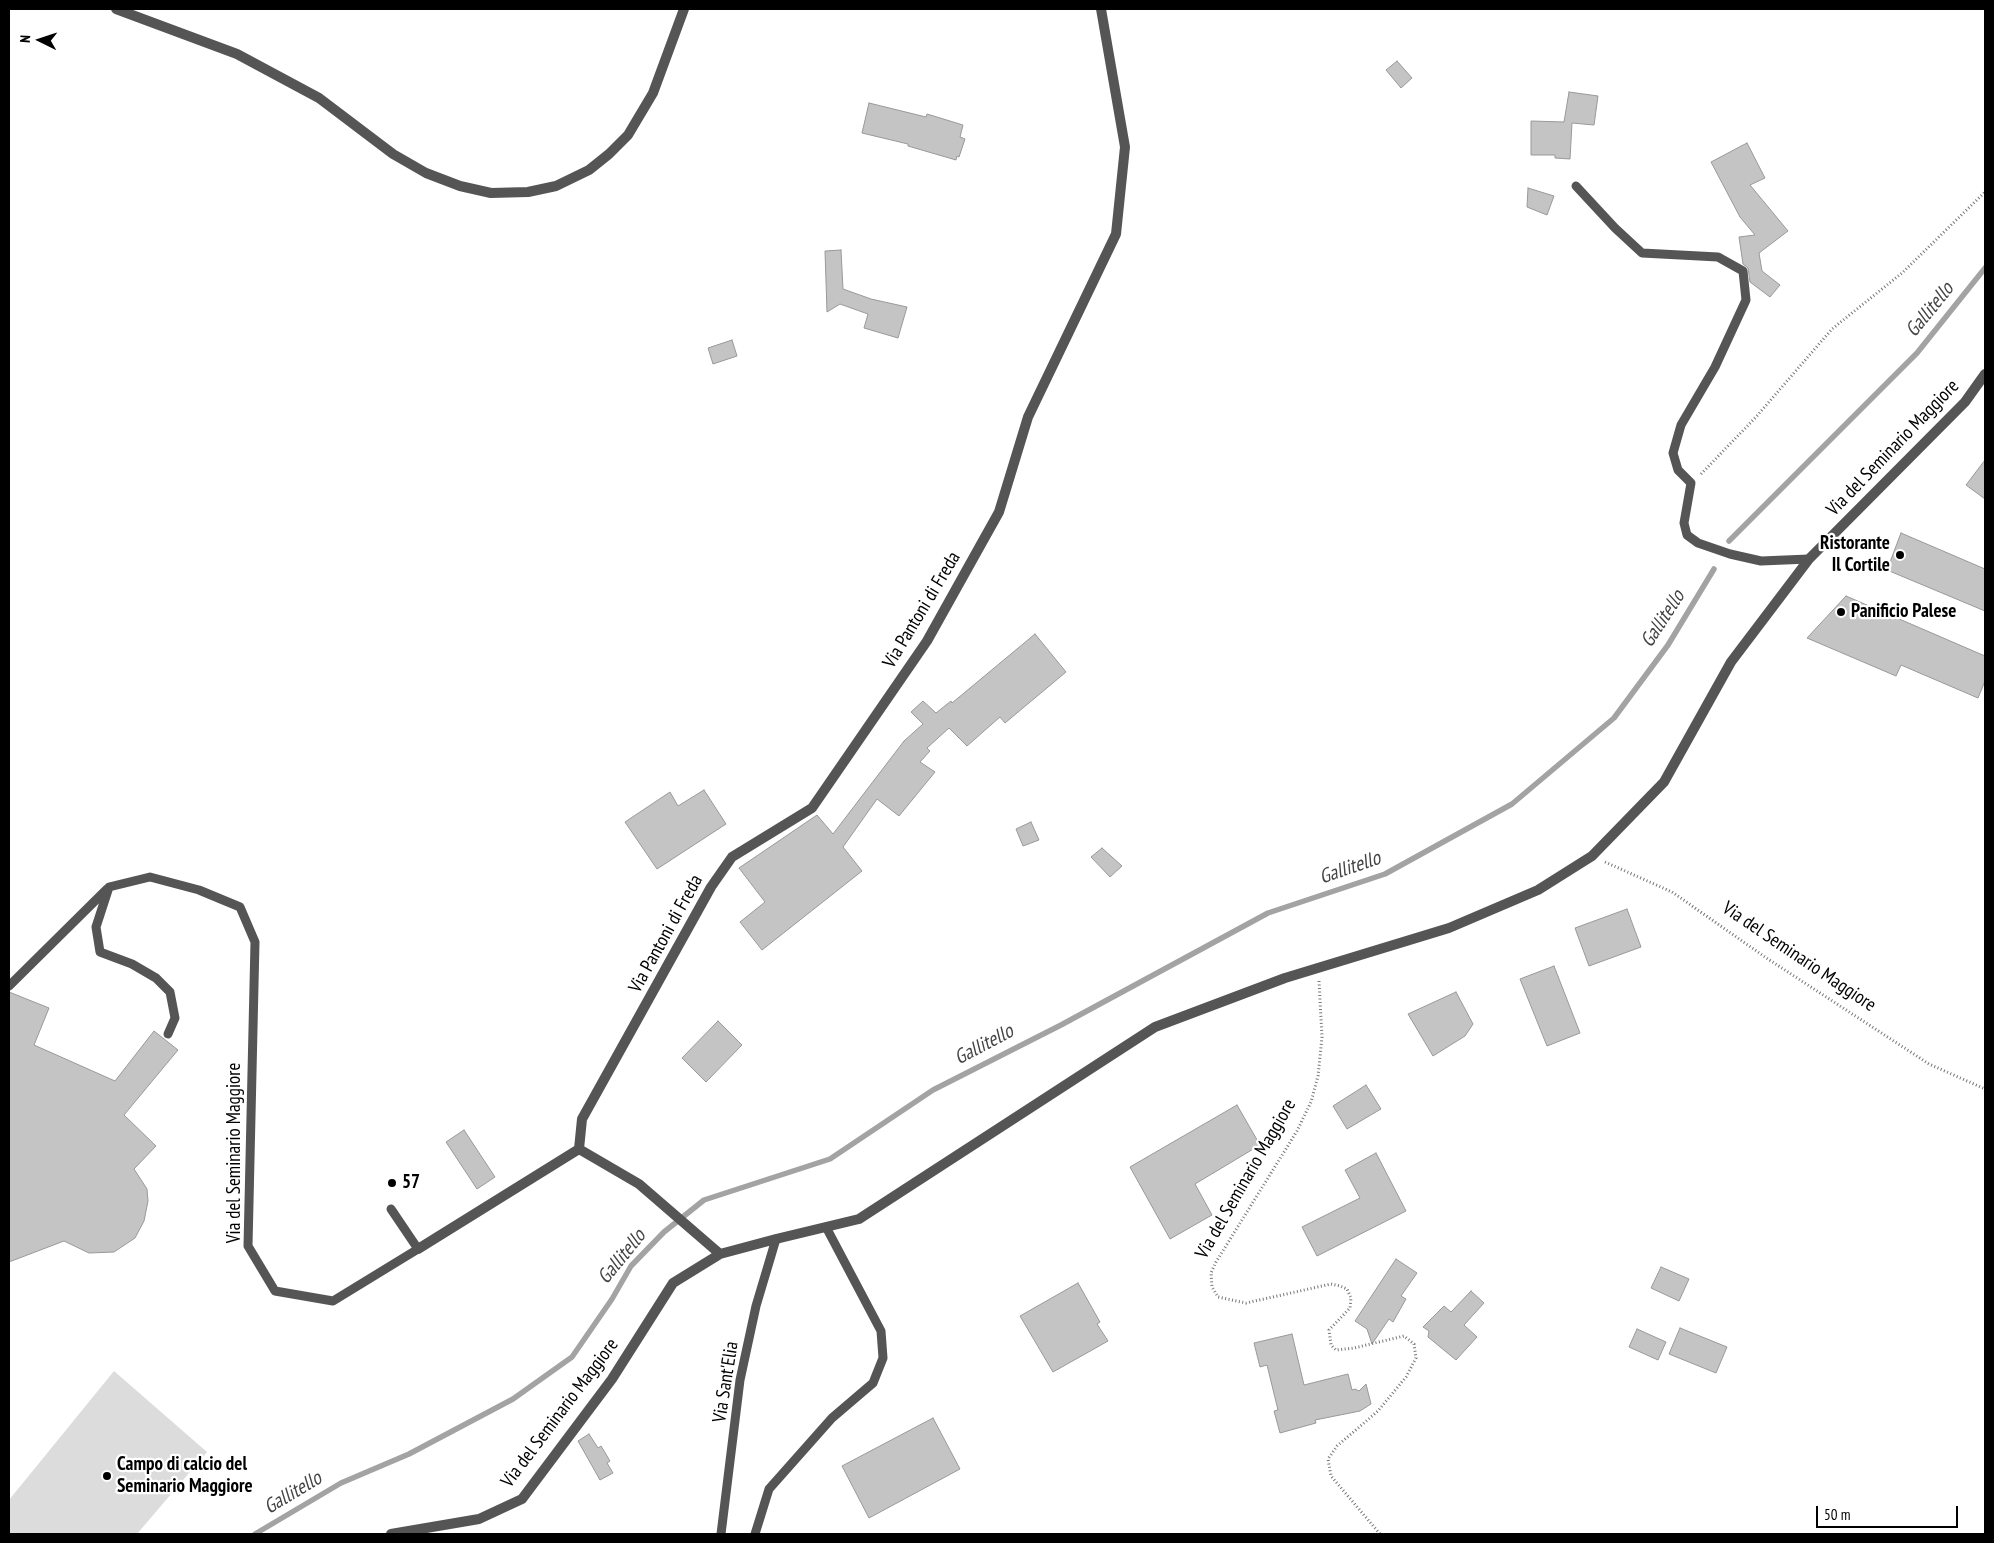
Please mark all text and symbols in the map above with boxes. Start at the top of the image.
north arrow [15,15,65,65]
text: N [16,35,34,43]
water label: Gallitello [1901,278,1959,342]
street label: Via del Seminario Maggiore [1822,375,1964,521]
place label: Ristorante Il Cortile [1820,533,1890,577]
street label: Via Pantoni di Freda [878,548,966,672]
marker: Ristorante Il Cortile [1894,549,1906,561]
water label: Gallitello [1636,586,1690,652]
place label: Panificio Palese [1851,601,1956,623]
marker: Panificio Palese [1835,606,1847,618]
water label: Gallitello [1316,846,1384,890]
street label: Via Pantoni di Freda [624,871,708,997]
street label: Via del Seminario Maggiore [1718,897,1880,1017]
water label: Gallitello [951,1020,1017,1070]
street label: Via del Seminario Maggiore [224,1063,246,1243]
street label: Via del Seminario Maggiore [1191,1095,1301,1263]
place label: 57 [402,1172,420,1194]
marker: 57 [386,1177,398,1189]
water label: Gallitello [593,1225,651,1289]
street label: Via del Seminario Maggiore [497,1334,623,1492]
street label: Via Sant'Elia [708,1340,744,1424]
place label: Campo di calcio del Seminario Maggiore [117,1454,253,1498]
water label: Gallitello [260,1466,326,1520]
marker: Campo di calcio del Seminario Maggiore [101,1470,113,1482]
scale bar [1819,1496,1962,1528]
text: 50 m [1824,1505,1850,1524]

